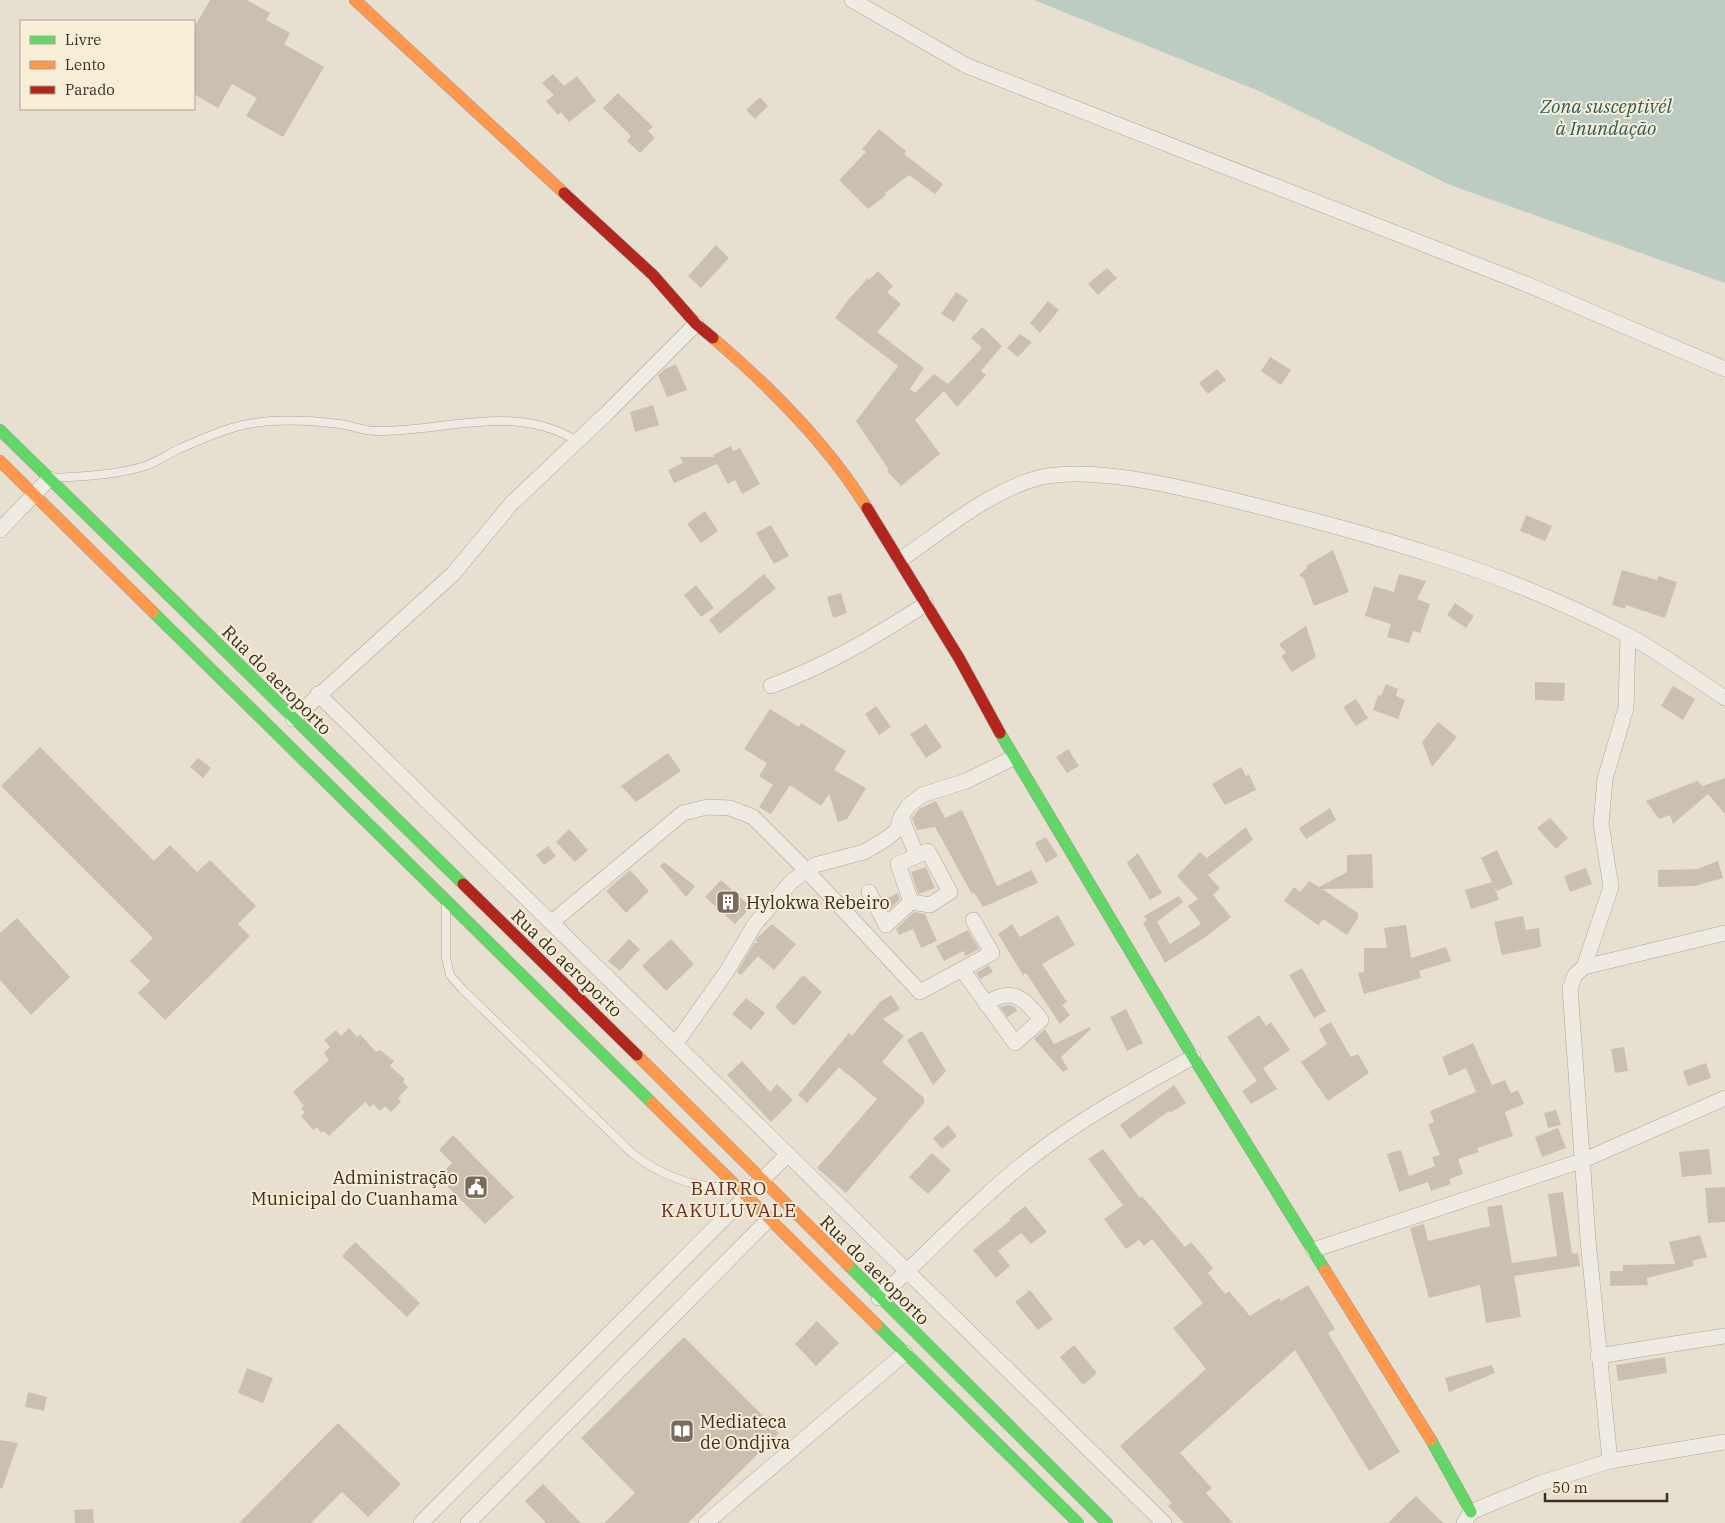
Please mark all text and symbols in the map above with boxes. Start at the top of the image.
legend [20,20,195,110]
text: Livre [65,30,101,49]
text: Lento [65,55,105,74]
text: Parado [65,80,115,99]
water label: Zona susceptivél à Inundação [1539,94,1672,140]
street label: Rua do aeroporto [217,620,337,740]
building icon: Hylokwa Rebeiro [715,889,741,915]
place label: Hylokwa Rebeiro [746,891,890,914]
street label: Rua do aeroporto [506,904,628,1022]
place label: Administração Municipal do Cuanhama [251,1166,458,1210]
public building icon: Administração Municipal do Cuanhama [463,1174,489,1200]
district label: BAIRRO KAKULUVALE [661,1176,797,1222]
street label: Rua do aeroporto [815,1210,935,1330]
place label: Mediateca de Ondjiva [700,1410,791,1454]
library icon: Mediateca de Ondjiva [669,1418,695,1444]
scale bar [1545,1470,1668,1502]
text: 50 m [1552,1478,1588,1497]

